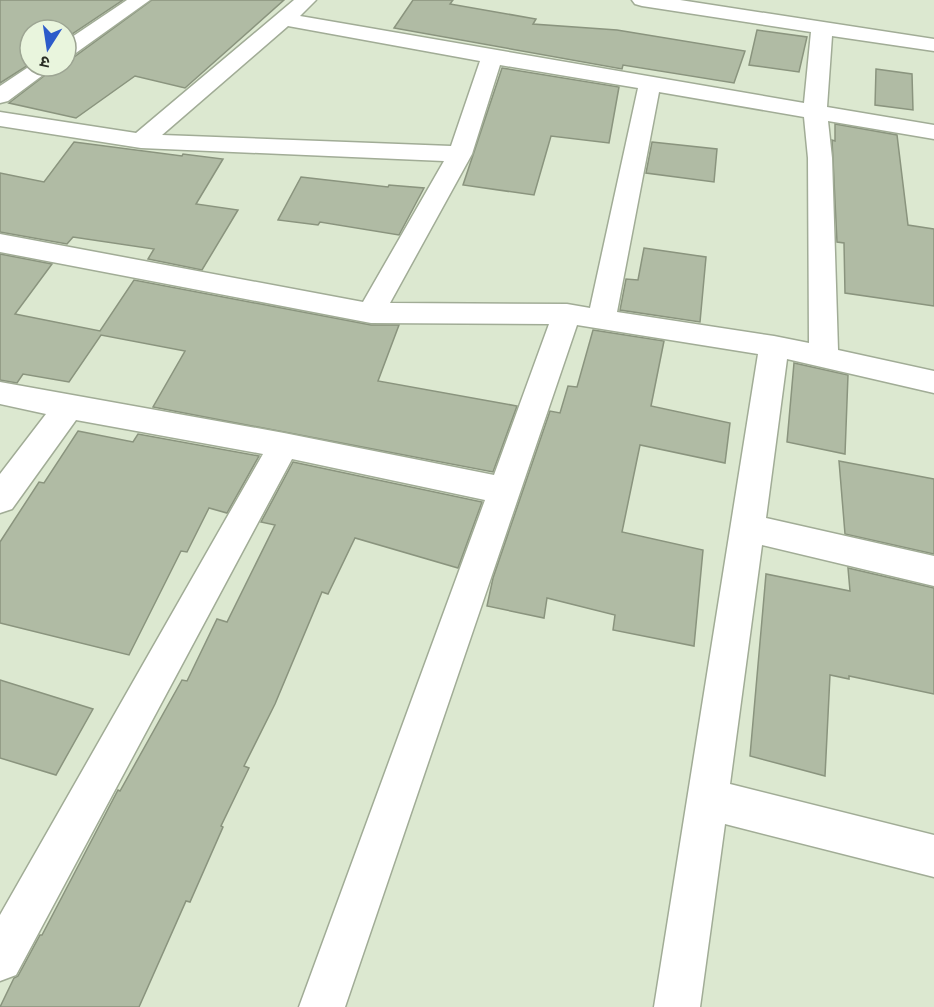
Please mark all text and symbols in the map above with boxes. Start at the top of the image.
north arrow [18,18,78,78]
text: उ [38,52,52,72]

